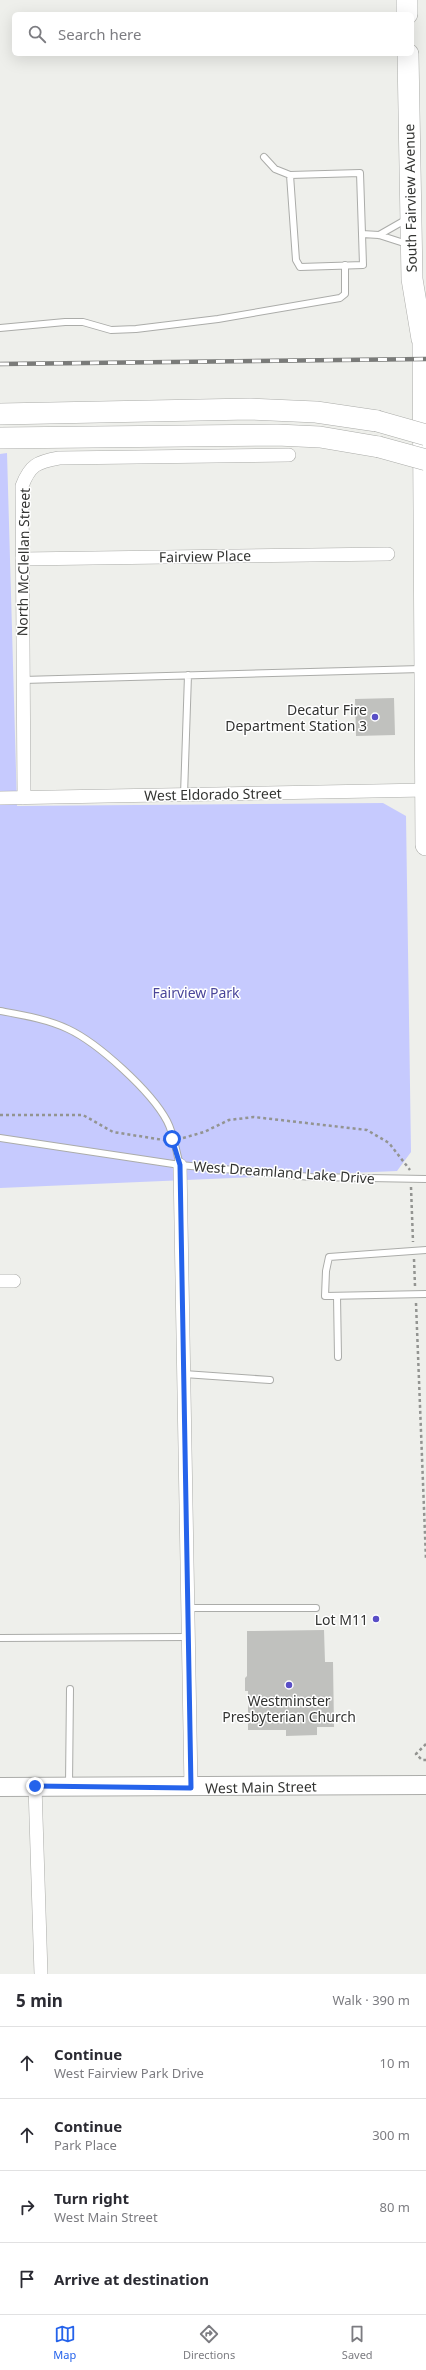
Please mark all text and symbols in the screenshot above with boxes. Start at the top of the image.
search box [12,12,414,56]
icon: search [26,23,48,45]
text: Search here [58,24,141,44]
street label: South Fairview Avenue [399,123,421,273]
street label: North McClellan Street [12,488,34,636]
street label: Fairview Place [159,546,251,566]
place label: Decatur Fire Department Station 3 [225,700,367,735]
marker: Decatur Fire Department Station 3 [370,712,380,722]
street label: West Eldorado Street [144,783,282,805]
park label: Fairview Park [152,983,240,1002]
route start [163,1130,181,1148]
street label: West Dreamland Lake Drive [193,1156,375,1188]
place label: Lot M11 [315,1610,368,1629]
marker: Lot M11 [371,1614,381,1624]
marker: Westminster Presbyterian Church [284,1680,294,1690]
place label: Westminster Presbyterian Church [222,1691,356,1726]
route end [26,1777,44,1795]
street label: West Main Street [205,1777,317,1797]
text: 5 min [16,1989,63,2012]
text: Walk · 390 m [332,1991,410,2009]
text: Continue [54,2044,122,2064]
icon: ahead [16,2052,38,2074]
text: 10 m [380,2054,410,2072]
text: West Fairview Park Drive [54,2064,204,2082]
text: Continue [54,2116,122,2136]
icon: ahead [16,2124,38,2146]
text: 300 m [372,2126,410,2144]
text: Park Place [54,2136,117,2154]
text: Turn right [54,2188,129,2208]
icon: right [16,2196,38,2218]
text: 80 m [380,2198,410,2216]
text: West Main Street [54,2208,158,2226]
icon: arrive [16,2268,38,2290]
text: Arrive at destination [54,2269,209,2289]
tab: Map [53,2323,76,2362]
tab: Directions [183,2323,235,2362]
tab: Saved [342,2323,373,2362]

